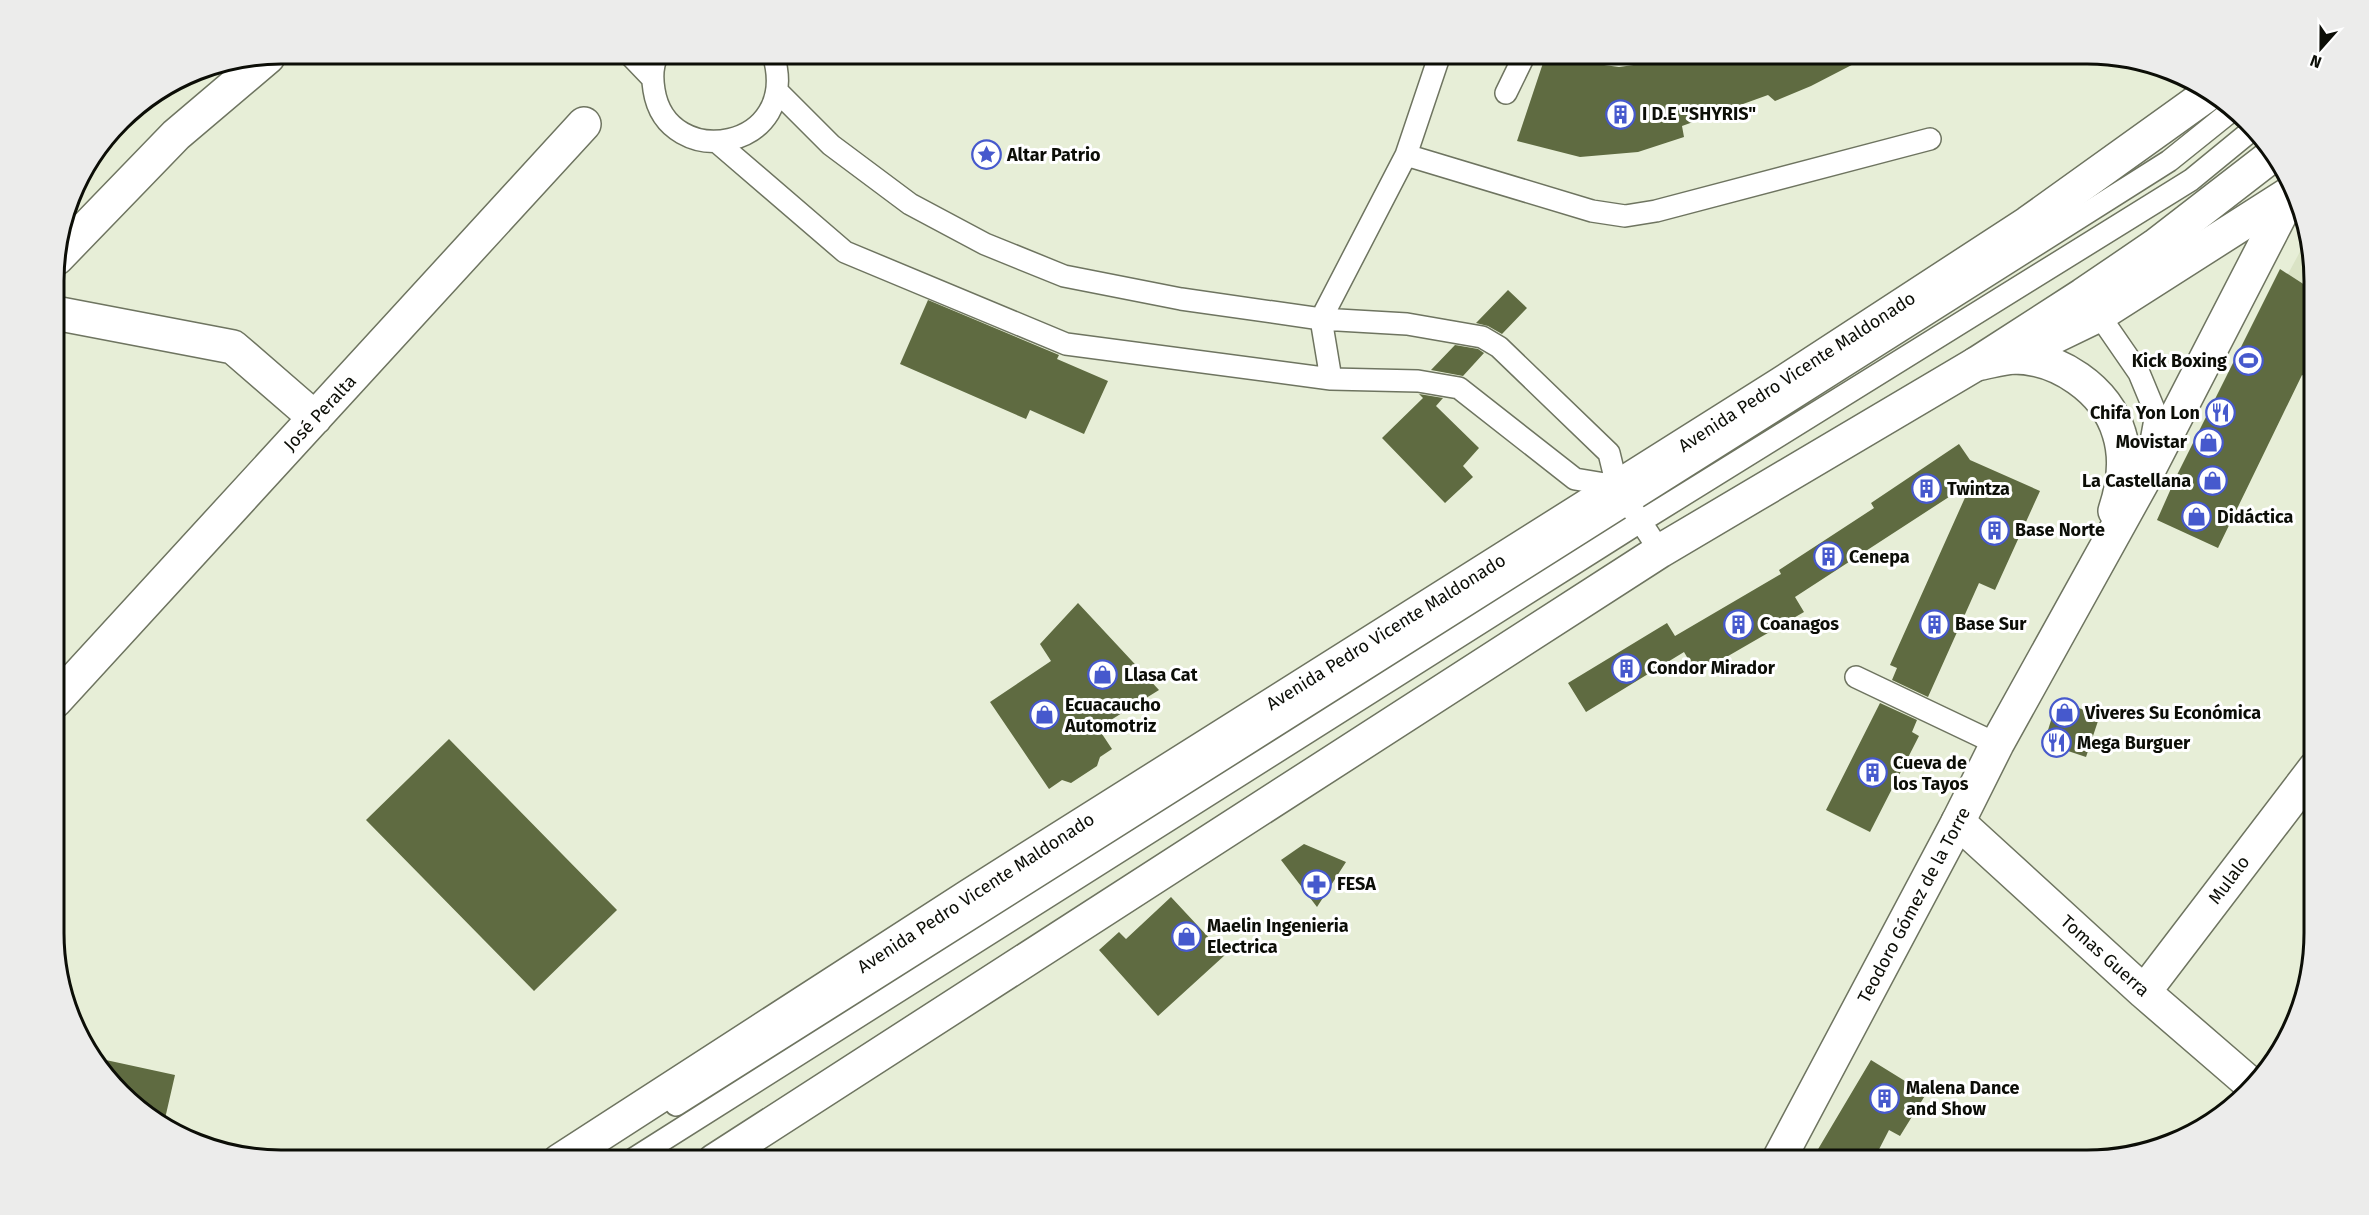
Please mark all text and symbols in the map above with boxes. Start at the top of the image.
north arrow [2291,18,2351,78]
text: N [2307,51,2324,72]
building icon: I D.E "SHYRIS" [1605,98,1637,130]
place label: I D.E "SHYRIS" [1642,103,1756,125]
place icon: Altar Patrio [970,139,1002,171]
place label: Altar Patrio [1006,144,1101,166]
street label: Avenida Pedro Vicente Maldonado [1674,287,1920,457]
sports icon: Kick Boxing [2232,345,2264,377]
place label: Kick Boxing [2132,350,2227,372]
street label: José Peralta [279,370,361,456]
restaurant icon: Chifa Yon Lon [2205,397,2237,429]
place label: Chifa Yon Lon [2090,402,2200,424]
shop icon: Movistar [2192,426,2224,458]
place label: Movistar [2116,431,2188,453]
shop icon: La Castellana [2196,465,2228,497]
place label: La Castellana [2082,470,2191,492]
building icon: Twintza [1910,473,1942,505]
place label: Twintza [1947,478,2010,500]
shop icon: Didáctica [2180,501,2212,533]
place label: Didáctica [2217,506,2294,528]
building icon: Base Norte [1978,514,2010,546]
place label: Base Norte [2015,519,2105,541]
building icon: Cenepa [1812,541,1844,573]
place label: Cenepa [1849,546,1910,568]
street label: Avenida Pedro Vicente Maldonado [1262,549,1510,715]
building icon: Coanagos [1723,608,1755,640]
building icon: Base Sur [1918,608,1950,640]
place label: Coanagos [1760,613,1839,635]
place label: Base Sur [1955,613,2027,635]
building icon: Condor Mirador [1610,652,1642,684]
place label: Condor Mirador [1647,657,1776,679]
shop icon: Llasa Cat [1087,659,1119,691]
place label: Llasa Cat [1124,664,1199,686]
place label: Ecuacaucho Automotriz [1064,694,1161,737]
shop icon: Viveres Su Económica [2048,697,2080,729]
shop icon: Ecuacaucho Automotriz [1028,699,1060,731]
place label: Viveres Su Económica [2084,702,2261,724]
restaurant icon: Mega Burguer [2040,727,2072,759]
place label: Mega Burguer [2077,732,2191,754]
place label: Cueva de los Tayos [1893,752,1969,795]
building icon: Cueva de los Tayos [1856,757,1888,789]
street label: Teodoro Gómez de la Torre [1853,803,1975,1007]
street label: Avenida Pedro Vicente Maldonado [853,808,1099,978]
street label: Mulalo [2204,851,2254,909]
pharmacy icon: FESA [1300,868,1332,900]
place label: FESA [1337,873,1376,895]
street label: Tomas Guerra [2056,910,2154,1002]
place label: Maelin Ingenieria Electrica [1207,915,1349,958]
shop icon: Maelin Ingenieria Electrica [1170,920,1202,952]
place label: Malena Dance and Show [1906,1077,2020,1120]
building icon: Malena Dance and Show [1869,1082,1901,1114]

